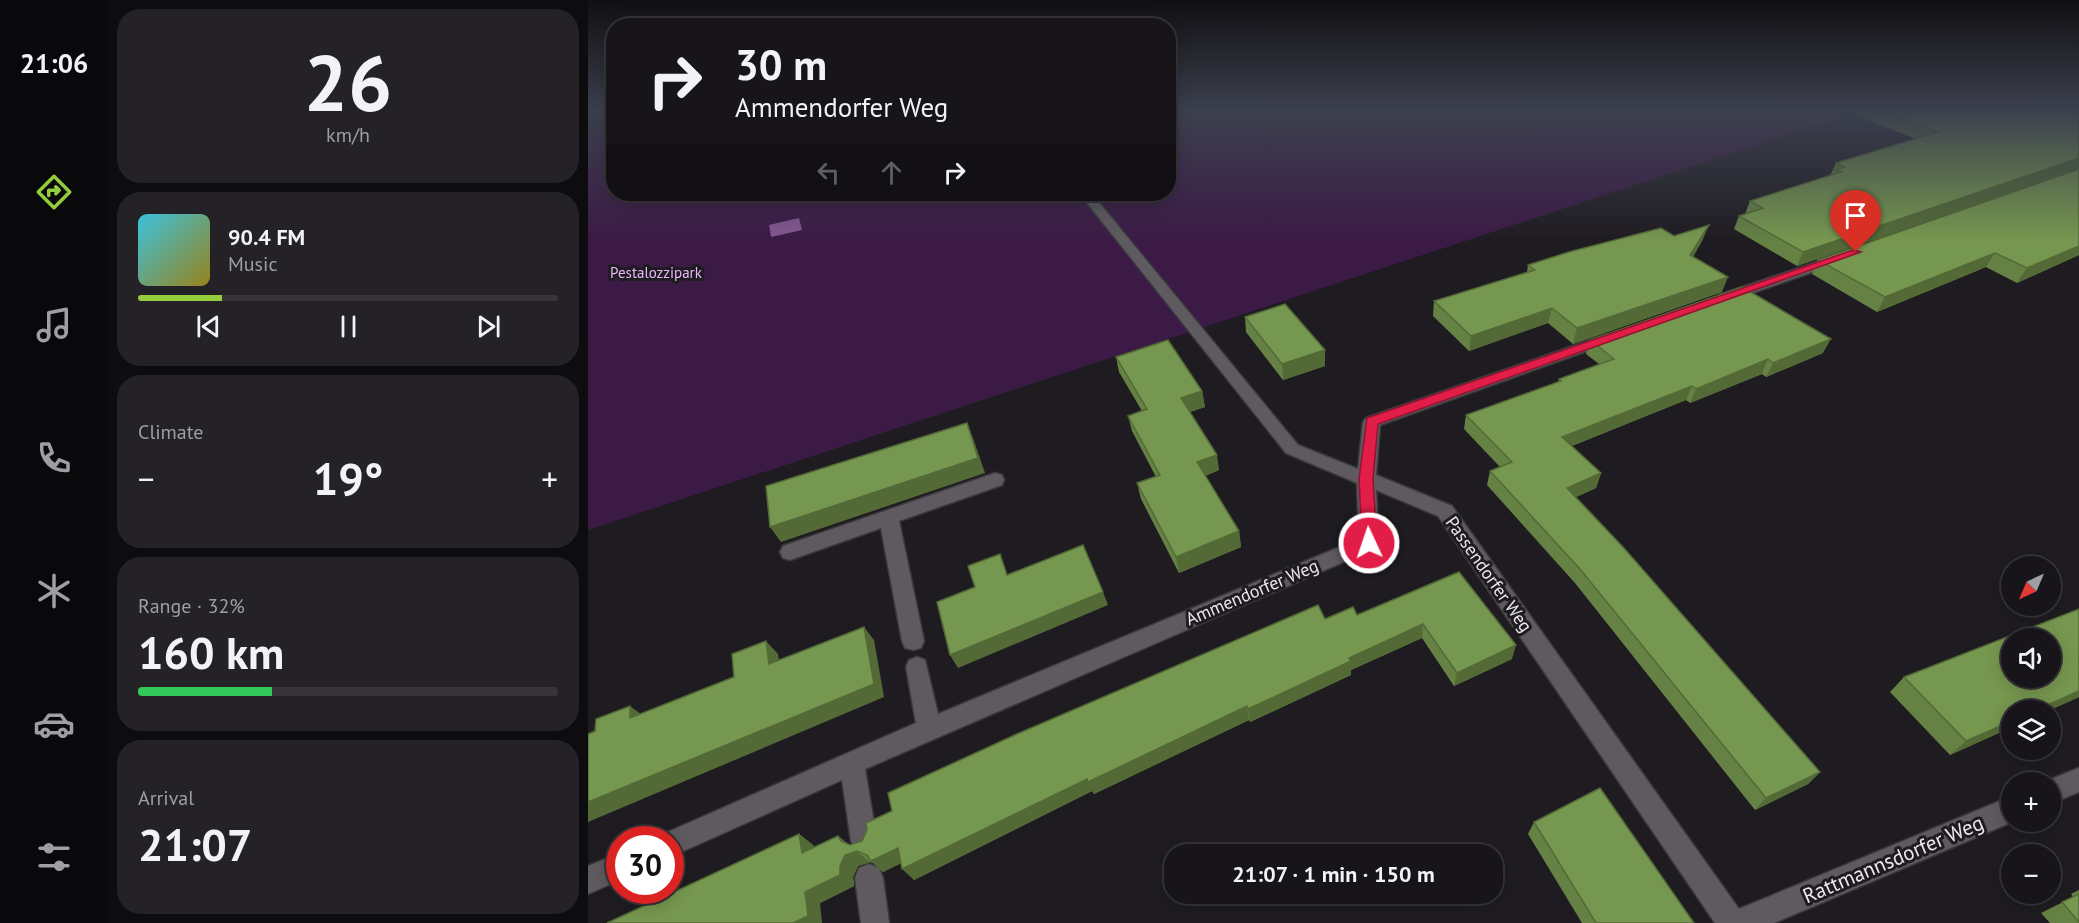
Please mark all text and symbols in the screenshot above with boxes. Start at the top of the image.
text: 26 [304,32,392,133]
text: 30 m [735,37,827,92]
icon: right [636,42,714,120]
text: 21:06 [20,46,88,80]
text: Ammendorfer Weg [735,90,948,124]
text: km/h [326,122,370,148]
icon: left [812,156,845,189]
icon: ahead [875,156,908,189]
icon: right [938,156,971,189]
icon: directions [33,171,75,213]
pin [1830,190,1881,252]
icon: arrive [1839,199,1872,232]
text: 90.4 FM [228,223,305,251]
text: Music [228,251,277,277]
park label: Pestalozzipark [610,263,703,282]
icon: music [33,304,75,346]
icon: previous [192,310,225,343]
icon: pause [332,310,365,343]
icon: next [472,310,505,343]
text: Climate [138,419,204,445]
icon: phone [33,437,75,479]
text: 19° [313,449,383,507]
text: − [138,457,155,500]
text: + [541,457,558,500]
position arrow [1337,511,1401,575]
street label: Passendorfer Weg [1441,512,1537,636]
street label: Ammendorfer Weg [1182,554,1322,630]
north arrow [2001,556,2061,616]
map controls [2001,556,2061,904]
icon: climate [33,570,75,612]
text: Range · 32% [138,593,245,619]
text: 160 km [138,623,284,681]
button: sound [2001,628,2061,688]
button: layers [2001,700,2061,760]
icon: car [33,703,75,745]
button: + [2001,772,2061,832]
text: Arrival [138,785,194,811]
street label: Rattmannsdorfer Weg [1799,809,1987,909]
text: 21:07 [138,815,252,873]
speed limit sign: 30 [606,826,684,904]
icon: filters [33,836,75,878]
button: − [2001,844,2061,904]
text: 21:07 · 1 min · 150 m [1232,860,1435,888]

